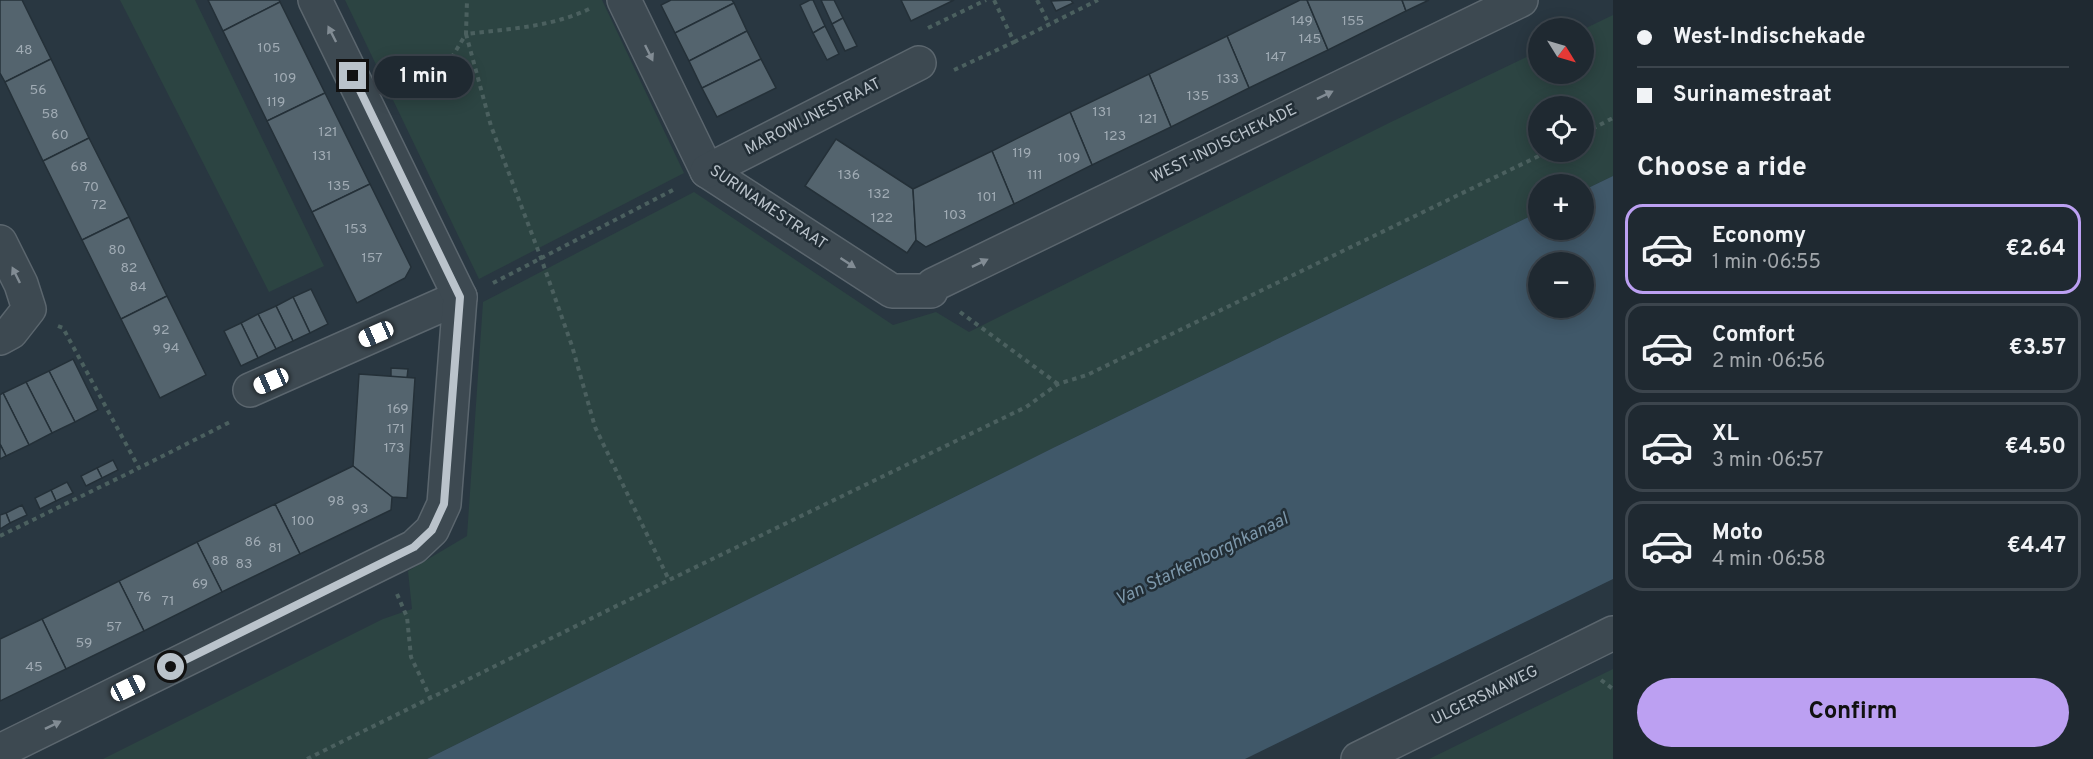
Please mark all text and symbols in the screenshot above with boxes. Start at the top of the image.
house number: 149 [1291,13,1313,30]
house number: 155 [1342,13,1364,30]
north arrow [1528,18,1594,84]
map controls [1528,18,1594,318]
text: West-Indischekade [1673,24,1866,51]
one-way arrow [328,26,337,43]
house number: 145 [1299,31,1321,48]
house number: 105 [258,40,280,57]
house number: 48 [15,42,33,59]
one-way arrow [645,44,654,61]
house number: 147 [1266,49,1286,66]
callout: 1 min [374,55,473,97]
route end [339,62,366,89]
text: 1 min [399,64,448,90]
house number: 109 [274,70,296,87]
house number: 133 [1217,71,1239,88]
street label: MAROWIJNESTRAAT [742,74,884,160]
house number: 56 [29,82,47,99]
text: Surinamestraat [1673,82,1832,109]
house number: 135 [1187,88,1209,105]
one-way arrow [1317,90,1334,99]
house number: 119 [267,94,285,111]
button: locate [1528,96,1594,162]
street label: WEST-INDISCHEKADE [1148,100,1300,188]
house number: 131 [1093,104,1111,121]
house number: 58 [41,106,59,123]
house number: 121 [1138,111,1158,128]
house number: 121 [318,124,338,141]
house number: 60 [51,127,69,144]
house number: 123 [1104,128,1126,145]
house number: 119 [1013,145,1031,162]
house number: 131 [313,148,331,165]
house number: 109 [1058,150,1080,167]
text: Choose a ride [1637,151,1807,185]
house number: 68 [71,159,87,176]
street label: SURINAMESTRAAT [705,161,831,255]
house number: 136 [838,167,860,184]
house number: 111 [1027,167,1043,184]
button: + [1528,174,1594,240]
house number: 135 [328,178,350,195]
house number: 70 [83,179,99,196]
house number: 132 [868,186,890,203]
house number: 101 [977,189,997,206]
house number: 72 [91,197,107,214]
house number: 103 [944,207,966,224]
house number: 122 [871,210,893,227]
house number: 153 [345,221,367,238]
icon: car [1640,222,1694,276]
text: Economy [1712,223,1806,250]
text: €2.64 [2006,236,2066,263]
house number: 80 [108,242,126,259]
house number: 157 [361,250,383,267]
text: 1 min · 06:55 [1712,250,1821,276]
button: − [1528,252,1594,318]
one-way arrow [840,257,857,268]
one-way arrow [971,258,988,267]
house number: 82 [121,260,137,277]
one-way arrow [12,266,22,284]
house number: 84 [129,279,147,296]
car [356,318,396,350]
icon: car [1640,321,1694,375]
house number: 92 [153,322,169,339]
text: Comfort [1712,322,1795,349]
text: €3.57 [2009,335,2066,362]
house number: 94 [162,340,180,357]
text: 2 min · 06:56 [1712,349,1825,375]
car [251,365,291,397]
house number: 169 [387,401,409,418]
icon: car [1640,420,1694,474]
house number: 171 [387,421,405,438]
text: XL [1712,421,1739,448]
text: €4.50 [2005,434,2066,461]
house number: 173 [384,440,404,457]
text: 3 min · 06:57 [1712,448,1823,474]
house number: 98 [328,493,344,510]
house number: 93 [352,501,368,518]
water label: Van Starkenborghkanaal [1112,508,1293,612]
house number: 100 [291,513,315,530]
icon: car [1640,519,1694,573]
text: Moto [1712,520,1763,547]
text: €4.47 [2007,533,2066,560]
house number: 86 [245,534,261,551]
house number: 81 [268,540,282,557]
text: 4 min · 06:58 [1712,547,1826,573]
house number: 88 [211,553,229,570]
house number: 83 [236,556,252,573]
house number: 69 [192,576,208,593]
house number: 76 [137,589,151,606]
house number: 71 [162,593,174,610]
house number: 57 [106,619,122,636]
house number: 59 [76,635,92,652]
route start [157,653,184,680]
house number: 45 [25,659,43,676]
street label: ULGERSMAWEG [1428,662,1542,730]
car [108,672,148,704]
button: Confirm [1637,678,2069,747]
one-way arrow [44,720,61,730]

